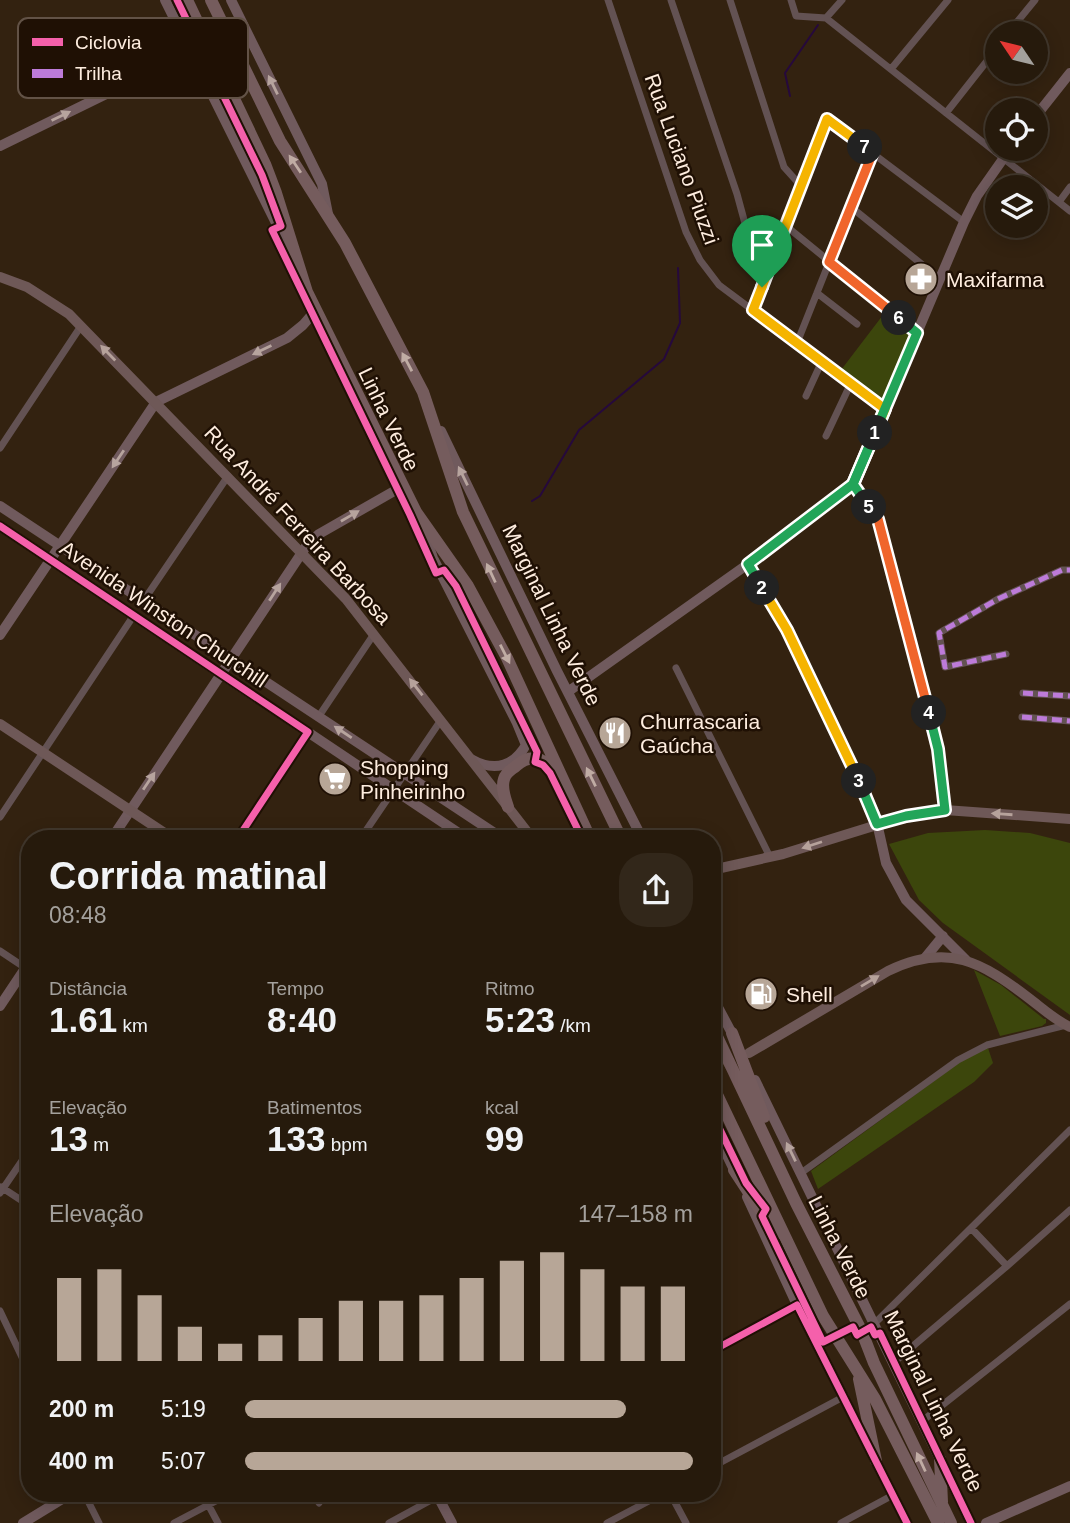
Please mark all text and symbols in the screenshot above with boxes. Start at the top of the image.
legend [18,18,248,98]
north arrow [985,21,1048,84]
map controls [985,21,1048,238]
text: Ciclovia [75,32,142,53]
text: Trilha [75,63,122,84]
street label: Rua Luciano Piuzzi [640,71,724,247]
one-way arrow [267,75,278,95]
button: locate [985,98,1048,161]
one-way arrow [51,110,71,122]
pin: 7 [848,130,882,164]
text: 7 [859,136,870,157]
one-way arrow [288,155,302,173]
button: layers [985,175,1048,238]
pin [732,215,792,287]
icon: arrive [743,226,781,264]
pharmacy icon: Maxifarma [902,260,940,298]
place label: Maxifarma [946,268,1044,291]
pin: 6 [881,300,916,336]
text: 6 [893,307,904,328]
one-way arrow [100,345,116,361]
one-way arrow [252,345,272,356]
one-way arrow [402,352,413,372]
street label: Linha Verde [354,364,424,474]
pin: 1 [858,416,892,450]
street label: Rua André Ferreira Barbosa [200,421,396,629]
text: 1 [869,422,880,443]
one-way arrow [111,449,124,469]
one-way arrow [457,466,469,486]
pin: 5 [852,490,886,524]
text: 5 [863,496,874,517]
one-way arrow [340,510,360,522]
street label: Marginal Linha Verde [498,521,606,709]
street label: Avenida Winston Churchill [56,536,272,692]
one-way arrow [485,563,497,583]
pin: 2 [744,570,780,606]
text: 2 [756,577,767,598]
one-way arrow [269,582,282,602]
one-way arrow [499,644,510,664]
one-way arrow [408,679,423,697]
pin: 4 [912,696,946,730]
text: 4 [923,702,934,723]
place label: Churrascaria Gaúcha [640,710,761,757]
restaurant icon: Churrascaria Gaúcha [596,714,634,752]
one-way arrow [333,726,353,739]
place label: Shopping Pinheirinho [360,756,465,803]
supermarket icon: Shopping Pinheirinho [316,760,354,798]
pin: 3 [842,764,876,798]
one-way arrow [586,767,597,787]
text: 3 [853,770,864,791]
one-way arrow [143,772,156,791]
one-way arrow [991,808,1013,819]
one-way arrow [801,841,822,851]
button: share [619,853,693,927]
text: Corrida matinal [49,855,328,897]
text: 08:48 [49,902,107,928]
one-way arrow [861,974,880,987]
fuel station icon: Shell [742,975,780,1013]
text: Distância [49,978,127,999]
text: Tempo [267,978,324,999]
text: Ritmo [485,978,535,999]
place label: Shell [786,983,833,1006]
text: 1.61 [49,1000,117,1039]
text: 8:40 [267,1000,337,1039]
text: 5:23 [485,1000,555,1039]
text: km [117,1015,148,1036]
text: /km [555,1015,591,1036]
text: Elevação [49,1097,127,1118]
text: Batimentos [267,1097,362,1118]
text: kcal [485,1097,519,1118]
text: 13 [49,1119,88,1158]
text: 133 [267,1119,325,1158]
text: 99 [485,1119,524,1158]
text: m [88,1134,109,1155]
text: bpm [325,1134,368,1155]
one-way arrow [785,1142,796,1162]
street label: Linha Verde [804,1192,876,1302]
text: Elevação [49,1201,144,1227]
text: 147–158 m [578,1201,693,1227]
street label: Marginal Linha Verde [880,1307,988,1495]
text: 200 m [49,1396,114,1422]
text: 5:19 [161,1396,206,1422]
text: 400 m [49,1448,114,1474]
text: 5:07 [161,1448,206,1474]
one-way arrow [915,1452,926,1472]

